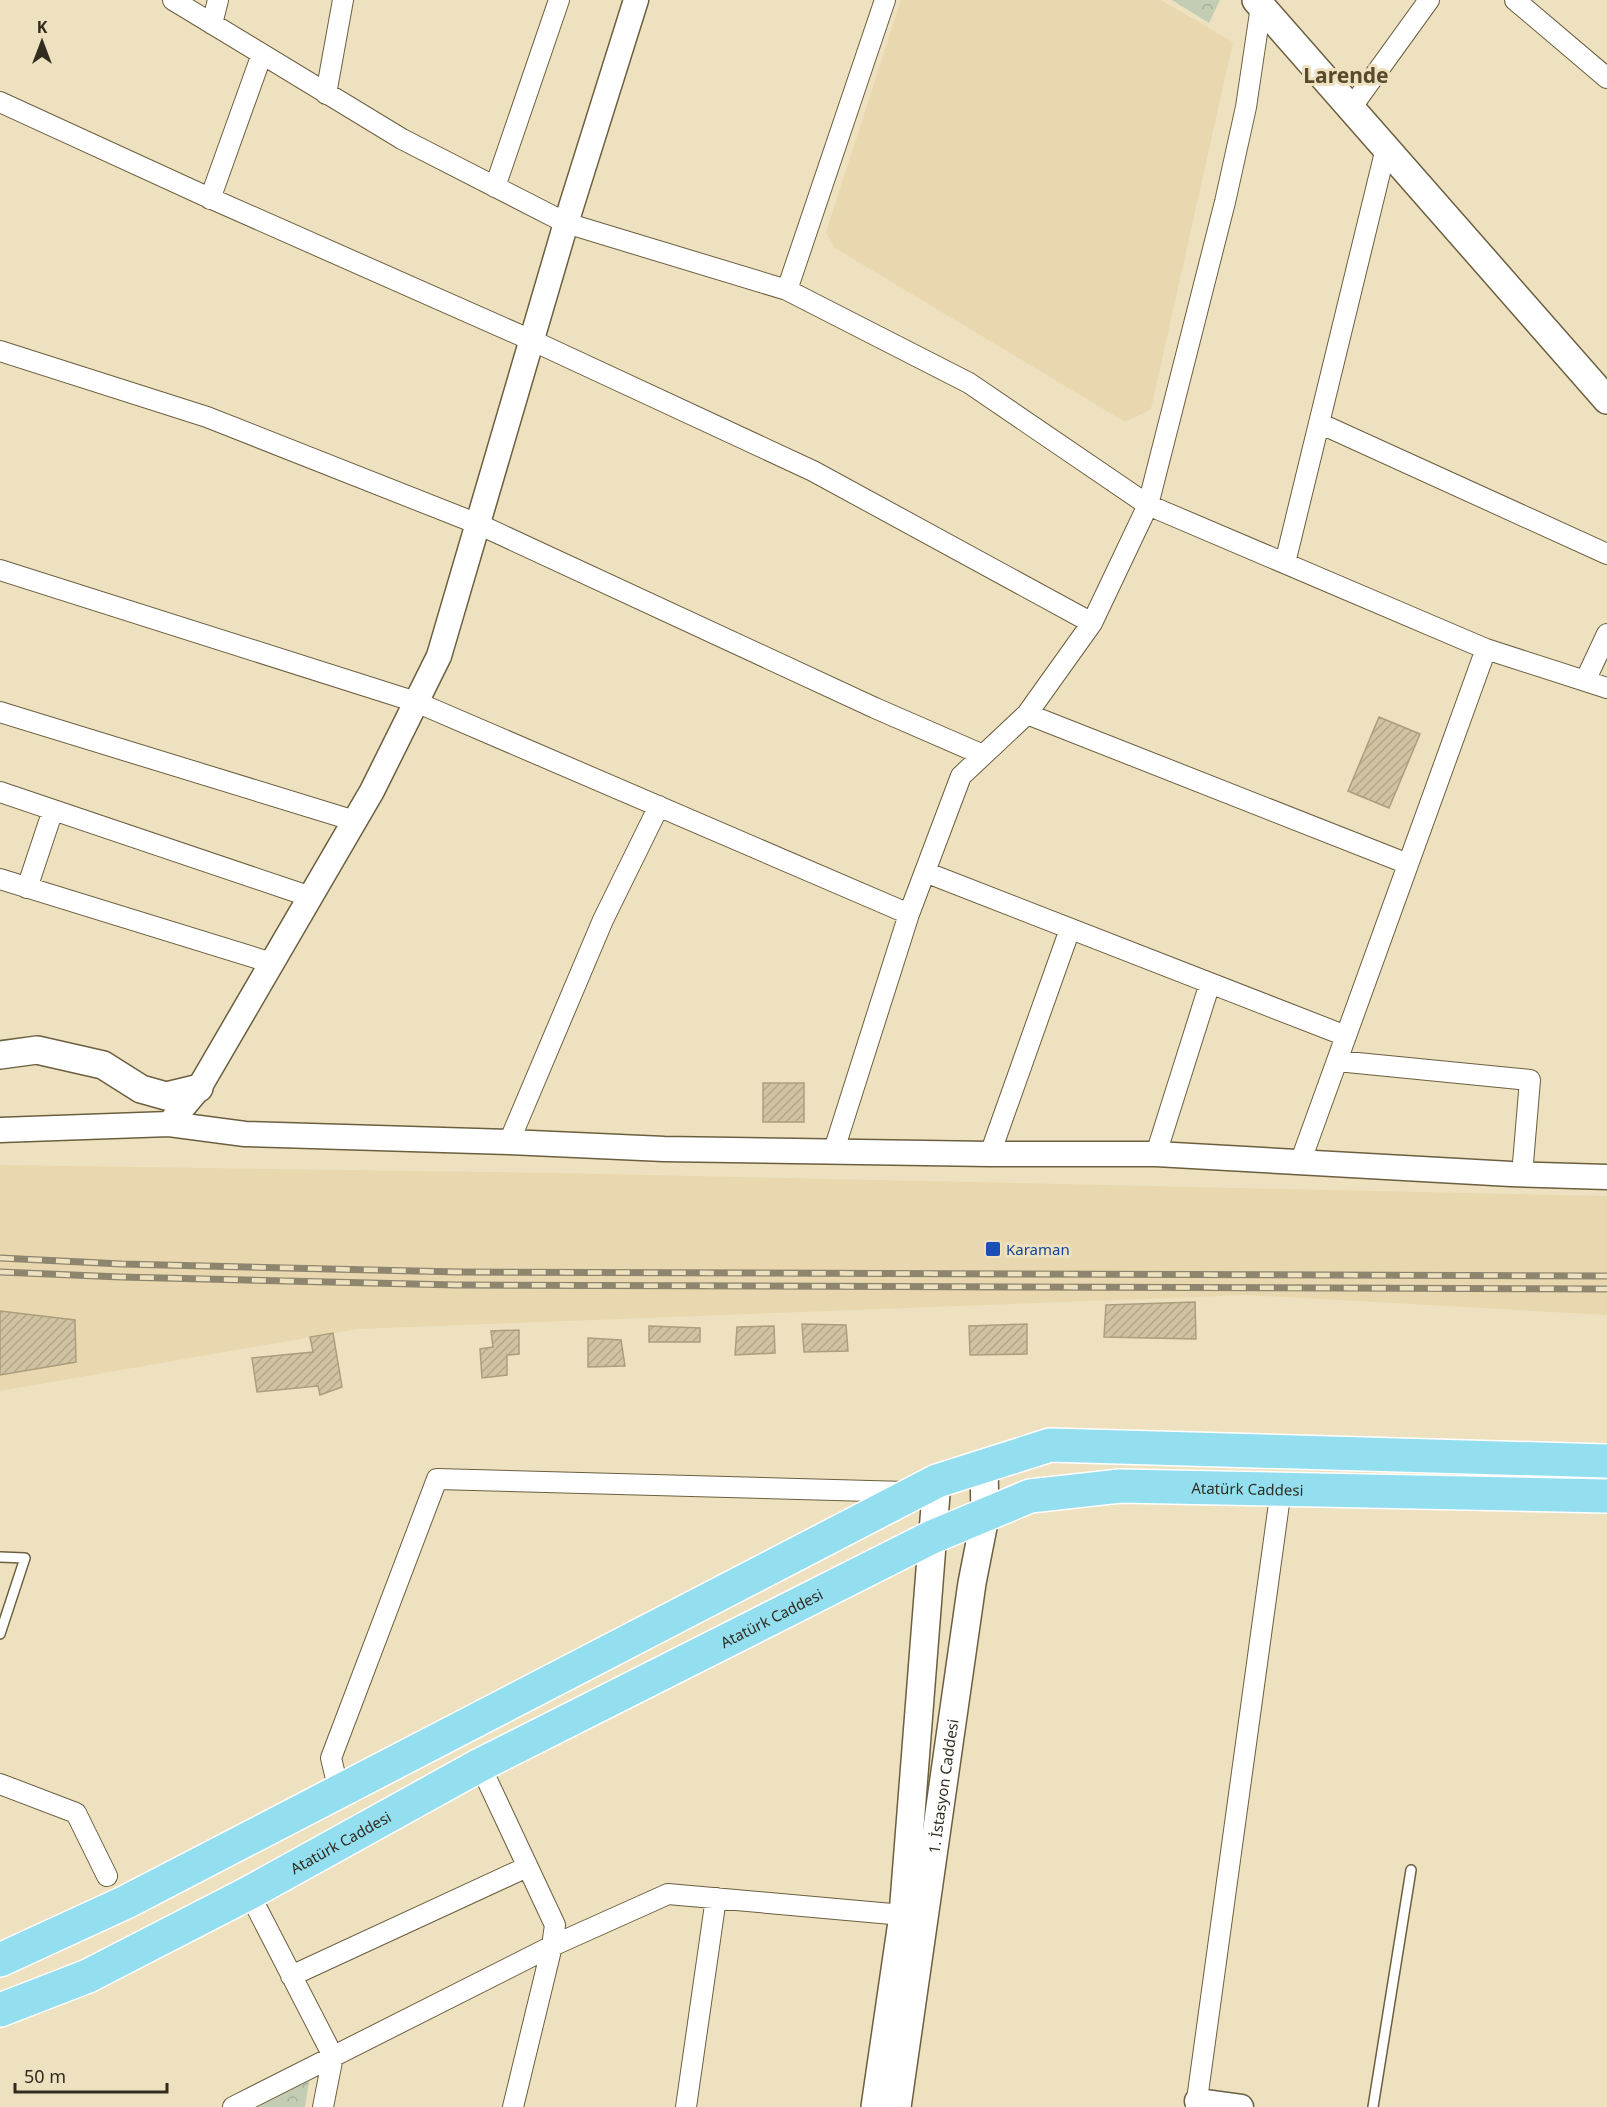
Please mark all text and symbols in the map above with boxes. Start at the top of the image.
north arrow [12,12,72,72]
text: K [37,16,48,38]
district label: Larende [1303,61,1389,89]
place label: Karaman [1006,1239,1070,1259]
marker: Karaman [984,1240,1002,1258]
street label: Atatürk Caddesi [1191,1477,1304,1500]
street label: Atatürk Caddesi [717,1584,826,1652]
street label: 1. İstasyon Caddesi [923,1718,962,1855]
street label: Atatürk Caddesi [287,1806,394,1878]
scale bar [15,2056,166,2094]
text: 50 m [24,2064,66,2088]

